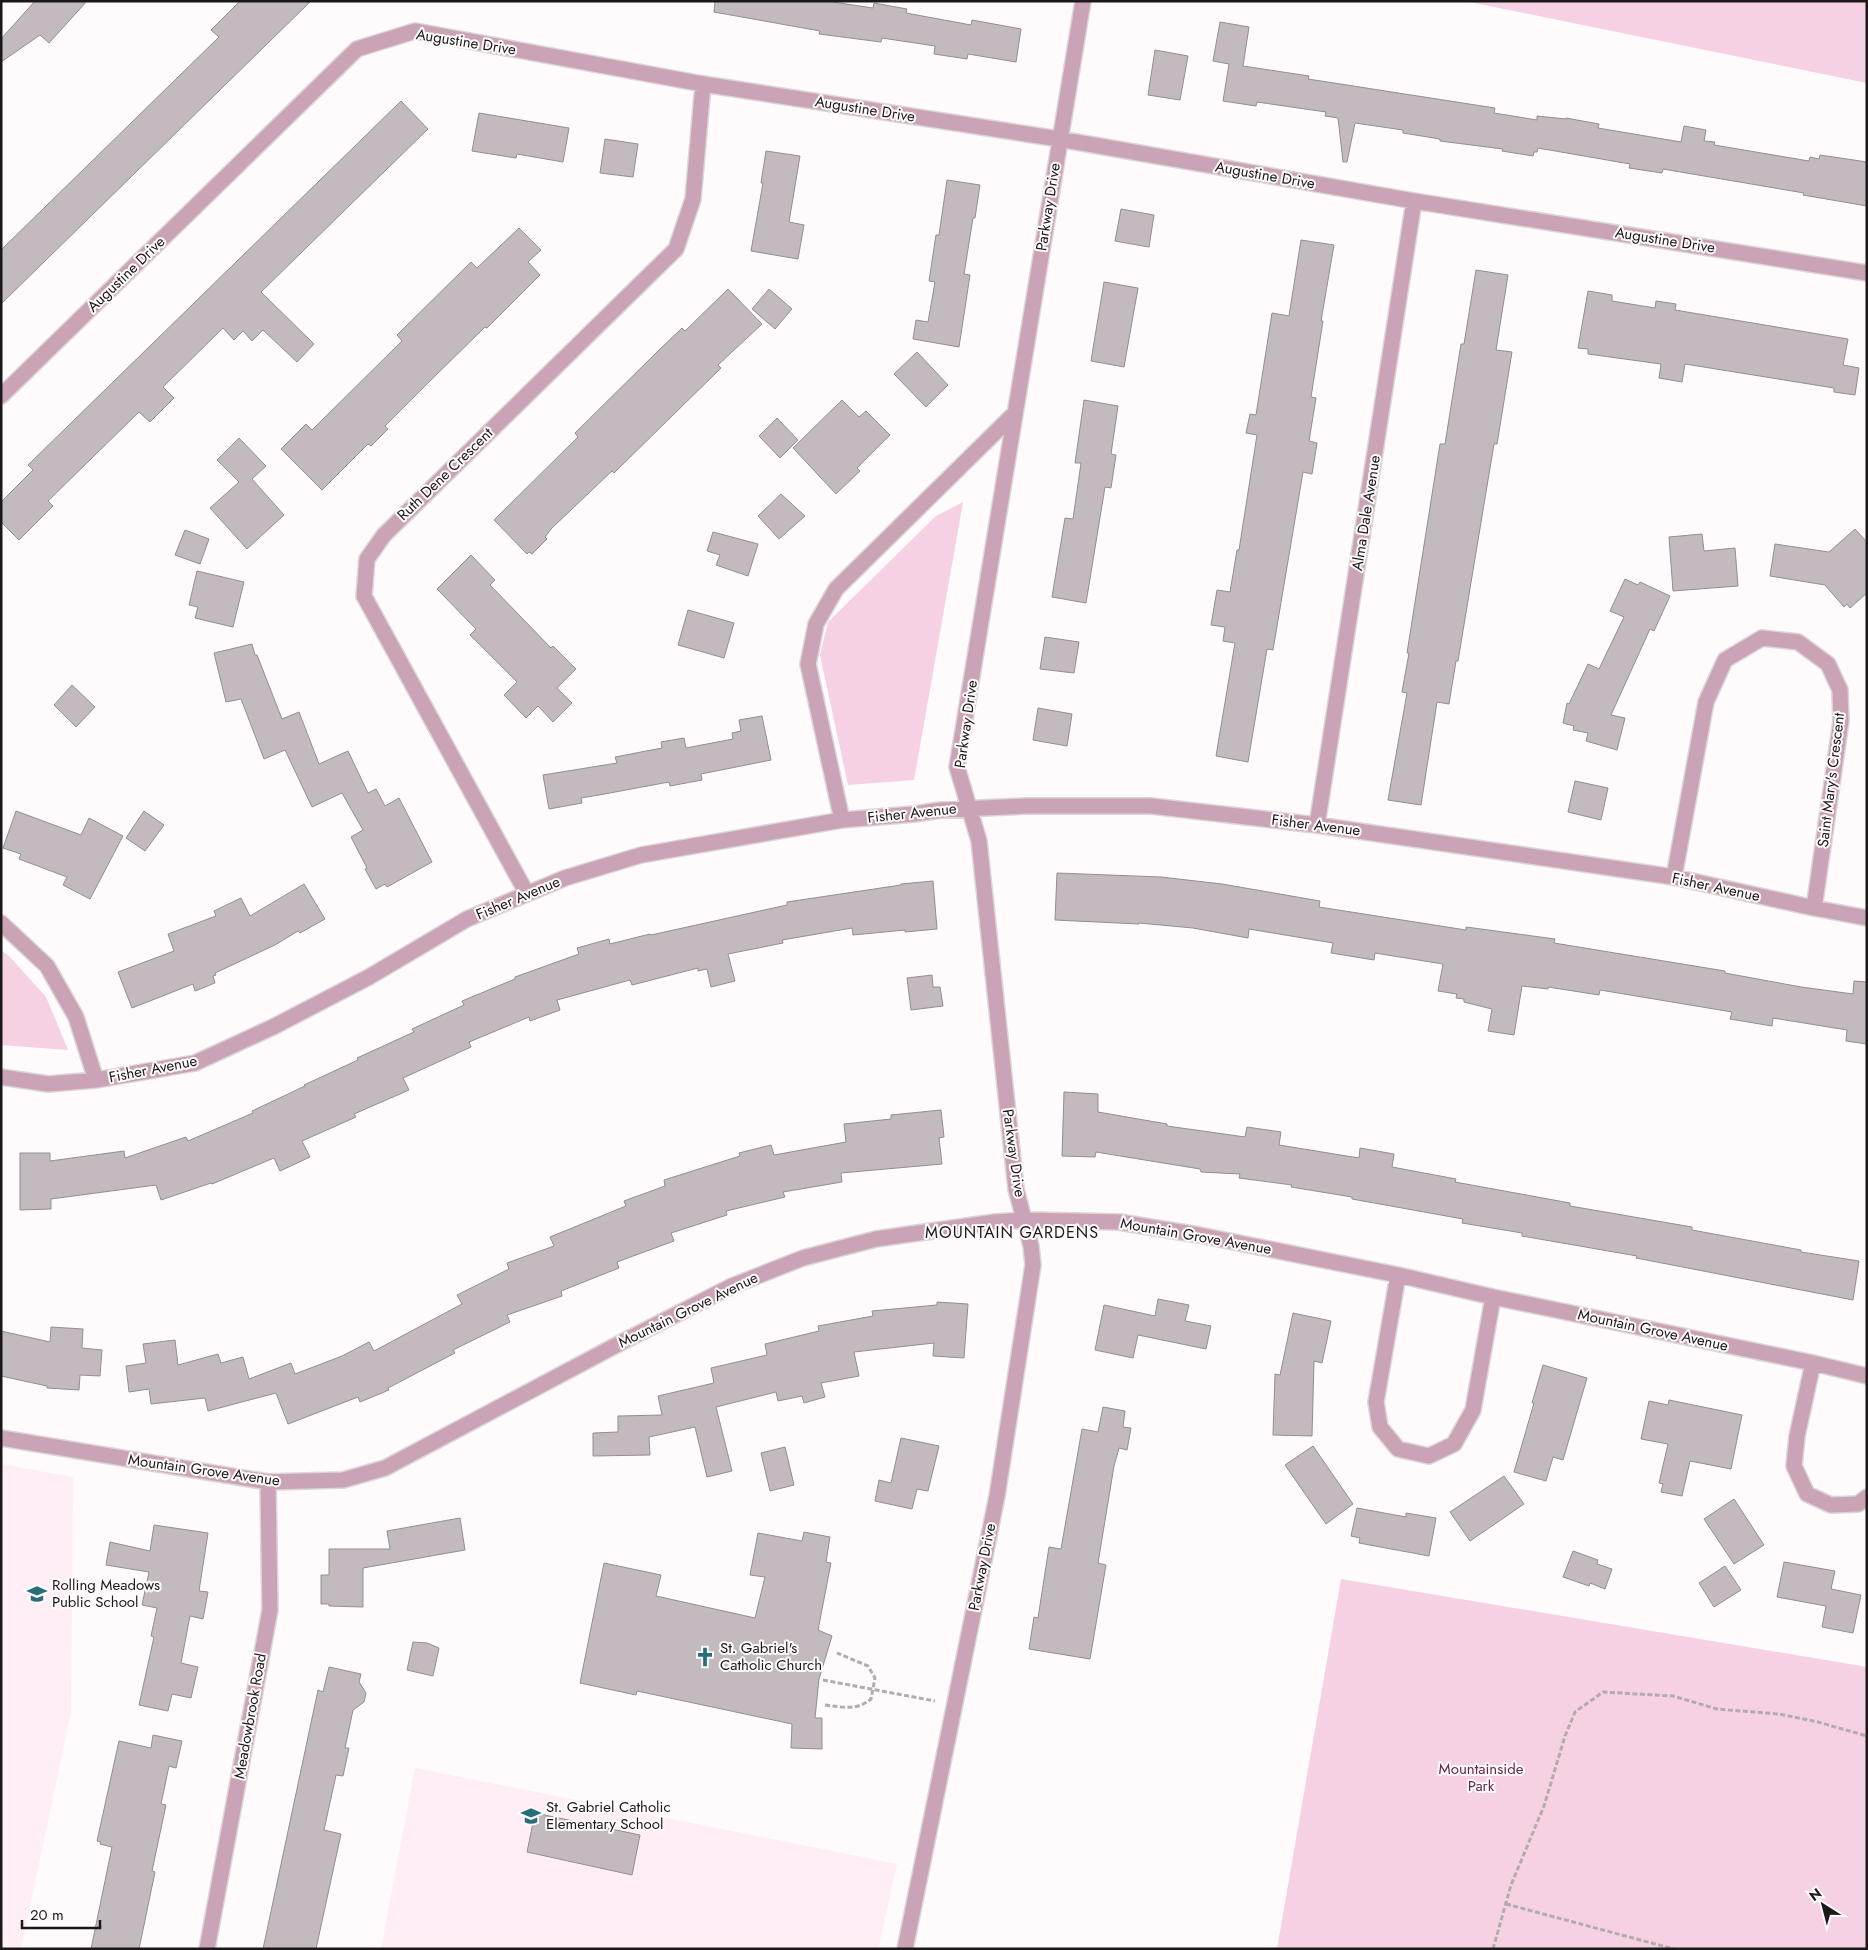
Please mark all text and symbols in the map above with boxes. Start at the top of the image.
street label: Augustine Drive [414,23,518,61]
street label: Augustine Drive [813,90,917,128]
street label: Augustine Drive [1213,155,1317,195]
street label: Parkway Drive [1030,161,1066,253]
street label: Augustine Drive [1613,221,1717,259]
street label: Augustine Drive [82,231,170,317]
street label: Ruth Dene Crescent [392,422,498,526]
street label: Alma Dale Avenue [1346,453,1386,572]
street label: Parkway Drive [949,678,983,769]
street label: Saint Mary's Crescent [1812,711,1850,849]
street label: Fisher Avenue [866,797,958,829]
street label: Fisher Avenue [1270,809,1362,841]
street label: Fisher Avenue [1670,867,1762,907]
street label: Fisher Avenue [473,870,564,926]
street label: Fisher Avenue [107,1050,199,1088]
street label: Parkway Drive [997,1108,1031,1199]
street label: Mountain Grove Avenue [1119,1212,1274,1260]
district label: MOUNTAIN GARDENS [925,1221,1099,1244]
street label: Mountain Grove Avenue [614,1266,762,1353]
street label: Mountain Grove Avenue [1576,1303,1730,1357]
street label: Mountain Grove Avenue [127,1448,282,1492]
street label: Parkway Drive [963,1521,1001,1613]
place label: Rolling Meadows Public School [52,1574,160,1613]
school or university icon: Rolling Meadows Public School [26,1583,48,1605]
place label: St. Gabriel's Catholic Church [720,1637,822,1676]
church icon: St. Gabriel's Catholic Church [694,1646,716,1668]
street label: Meadowbrook Road [228,1651,272,1781]
park label: Mountainside Park [1439,1758,1524,1797]
place label: St. Gabriel Catholic Elementary School [546,1796,671,1835]
school or university icon: St. Gabriel Catholic Elementary School [520,1805,542,1827]
north arrow [1798,1880,1848,1930]
text: N [1805,1883,1826,1906]
scale bar [22,1898,100,1930]
text: 20 m [30,1904,64,1926]

